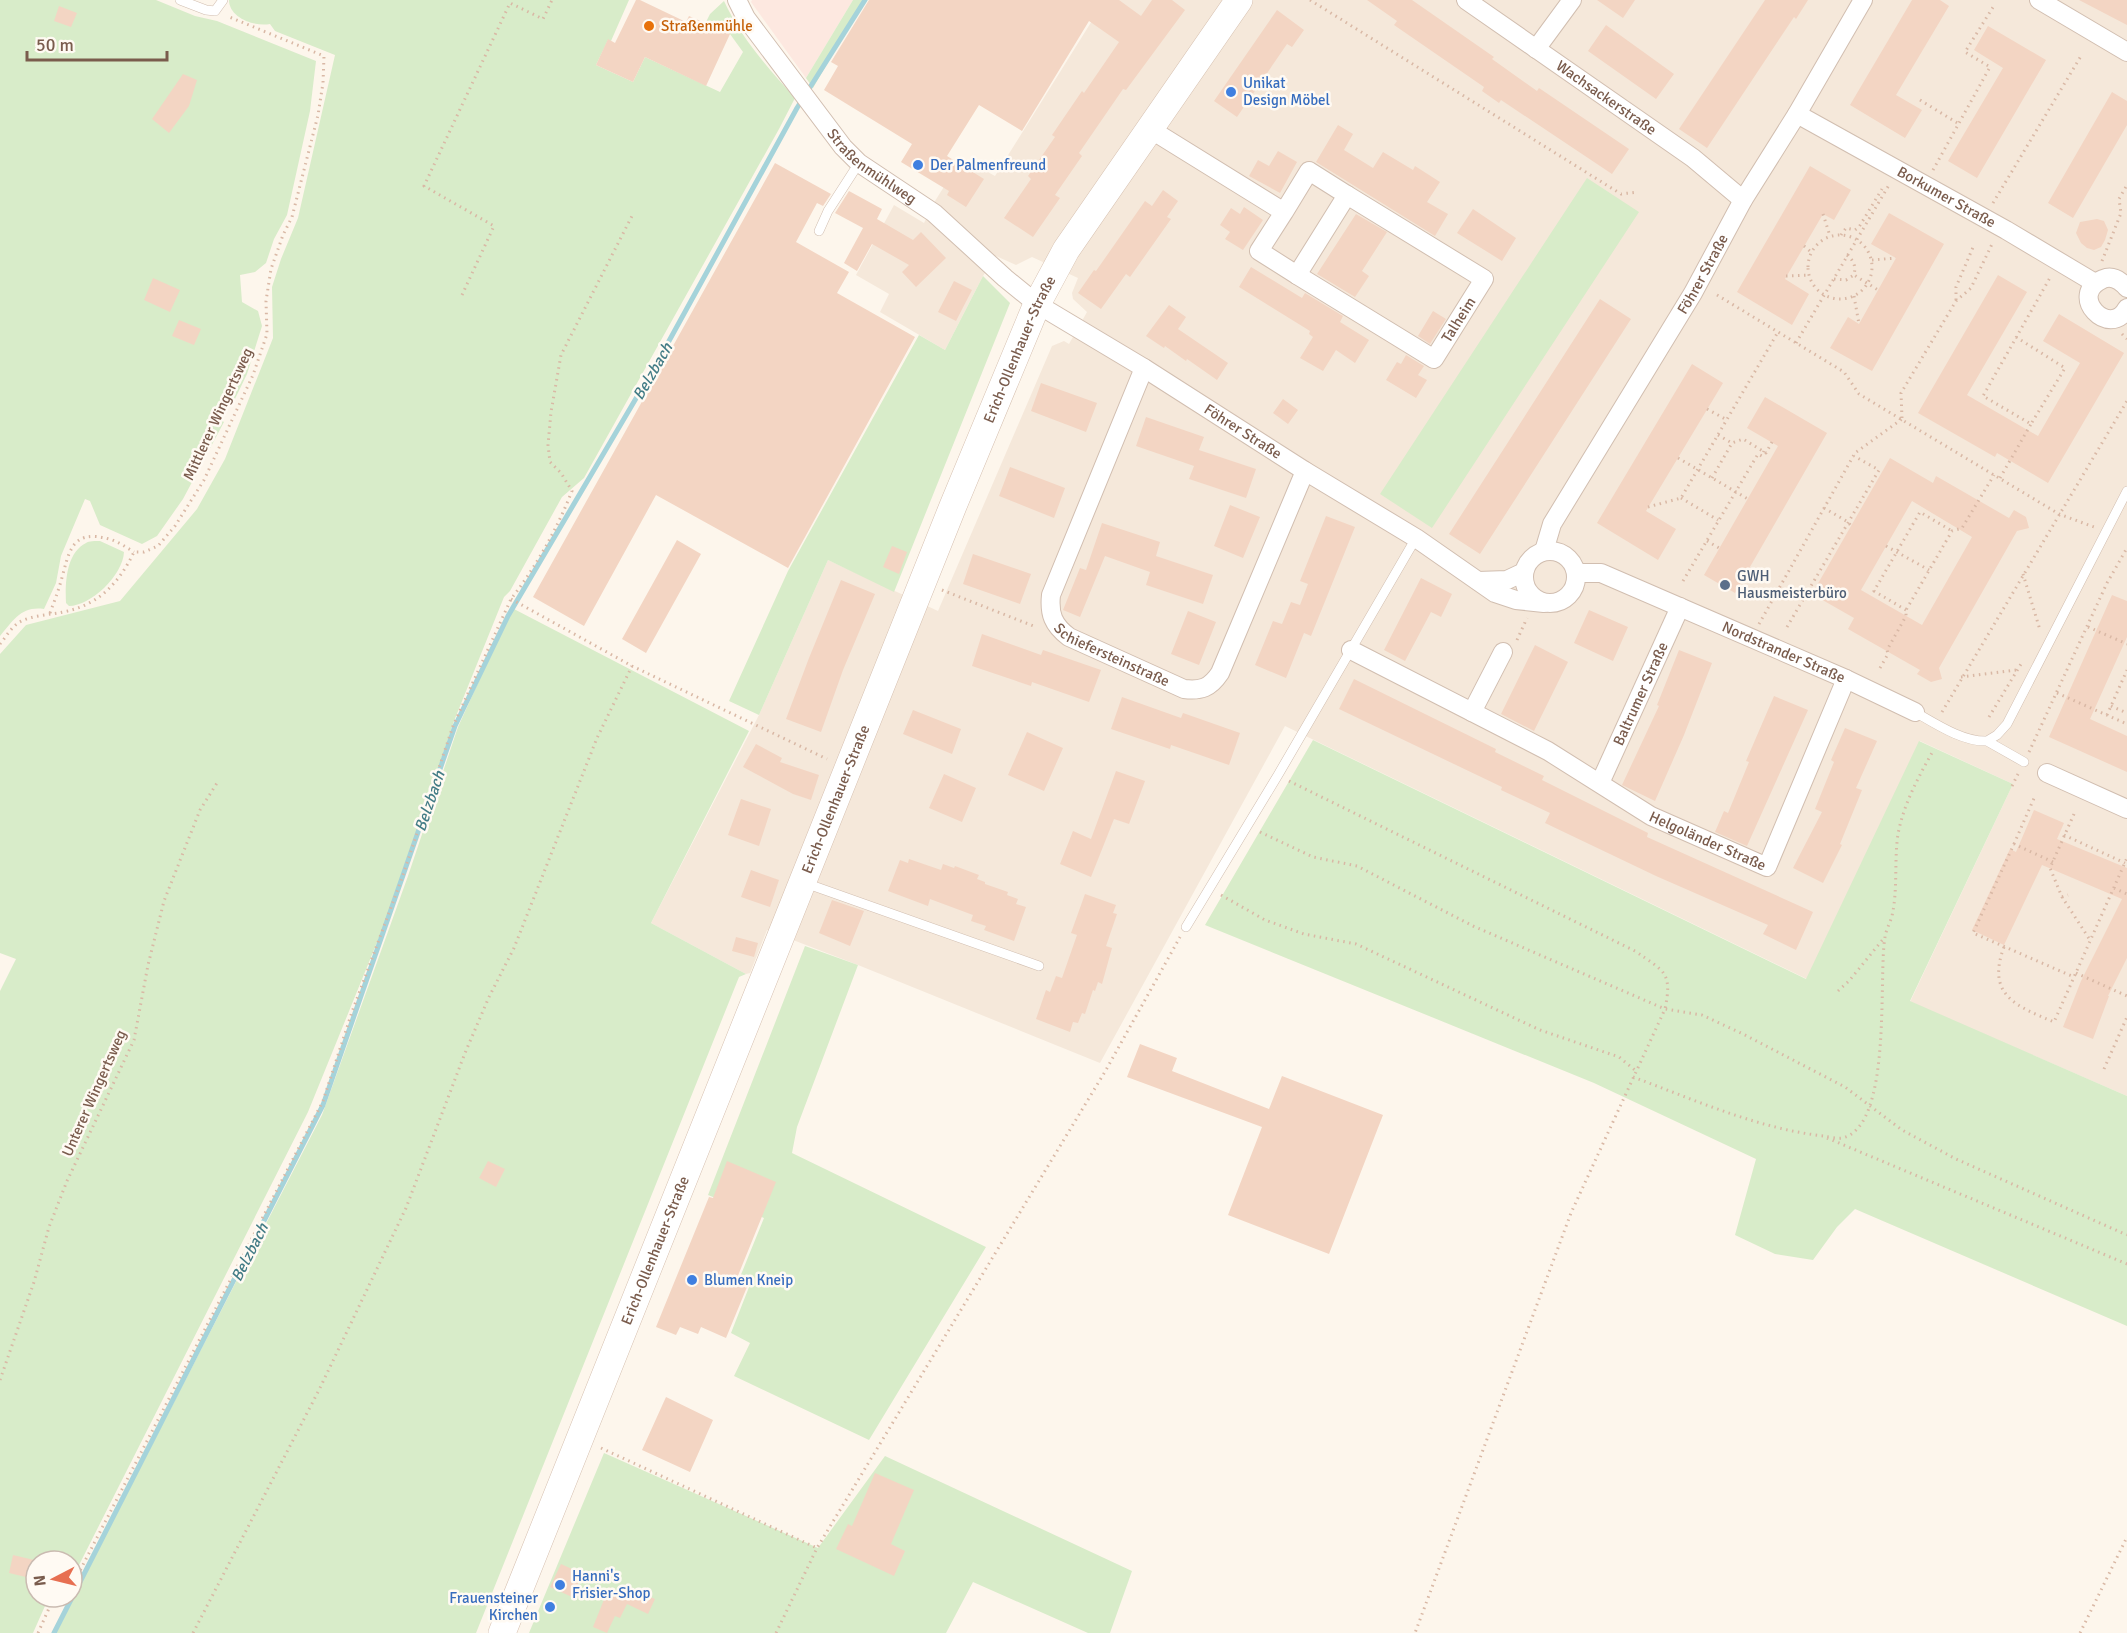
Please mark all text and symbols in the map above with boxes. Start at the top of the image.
place label: Straßenmühle [661,17,753,35]
marker: Straßenmühle [642,19,656,33]
scale bar [27,24,166,62]
text: 50 m [36,34,74,56]
street label: Wachsackerstraße [1553,57,1660,139]
place label: Unikat Design Möbel [1243,74,1330,109]
marker: Unikat Design Möbel [1224,85,1238,99]
street label: Straßenmühlweg [823,125,920,208]
place label: Der Palmenfreund [930,156,1046,174]
marker: Der Palmenfreund [911,158,925,172]
street label: Borkumer Straße [1894,162,1999,231]
street label: Föhrer Straße [1673,231,1732,317]
street label: Erich-Ollenhauer-Straße [980,273,1059,426]
street label: Talheim [1438,294,1479,346]
water label: Belzbach [629,338,678,404]
street label: Mittlerer Wingertsweg [179,345,257,483]
street label: Föhrer Straße [1201,400,1285,463]
place label: GWH Hausmeisterbüro [1737,567,1847,602]
marker: GWH Hausmeisterbüro [1718,578,1732,592]
street label: Nordstrander Straße [1719,618,1848,687]
street label: Schiefersteinstraße [1050,619,1172,690]
street label: Baltrumer Straße [1609,639,1672,748]
street label: Erich-Ollenhauer-Straße [798,722,873,876]
water label: Belzbach [410,767,450,834]
street label: Helgoländer Straße [1646,807,1769,874]
street label: Unterer Wingertsweg [58,1027,130,1159]
street label: Erich-Ollenhauer-Straße [617,1173,693,1328]
water label: Belzbach [227,1219,274,1285]
place label: Blumen Kneip [704,1271,793,1289]
marker: Blumen Kneip [685,1273,699,1287]
north arrow [24,1549,84,1609]
place label: Hanni's Frisier-Shop [572,1567,651,1602]
text: N [30,1574,51,1587]
marker: Hanni's Frisier-Shop [553,1578,567,1592]
place label: Frauensteiner Kirchen [449,1589,538,1624]
marker: Frauensteiner Kirchen [543,1600,557,1614]

